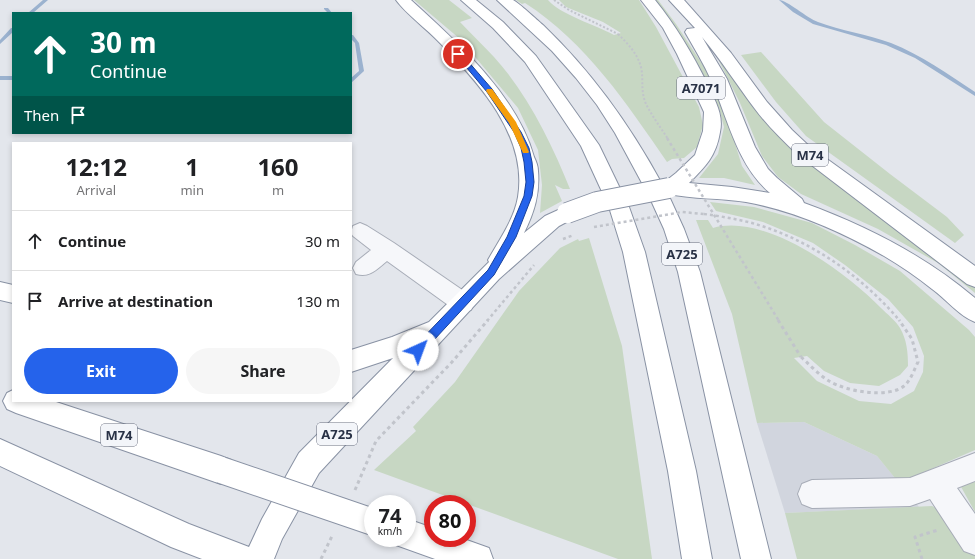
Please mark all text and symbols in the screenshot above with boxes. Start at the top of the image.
text: 30 m [90,23,157,61]
icon: ahead [24,28,76,80]
pin [441,37,475,71]
icon: arrive [447,43,469,65]
text: Continue [90,59,167,83]
road number: A7071 [677,77,725,99]
icon: arrive [67,104,89,126]
text: Then [24,105,59,125]
road number: M74 [792,144,828,166]
text: 12:12 [65,150,127,183]
text: 1 [185,150,199,183]
text: 160 [257,150,299,183]
text: Arrival [76,181,116,199]
text: min [180,181,204,199]
text: m [272,181,284,199]
icon: ahead [24,230,46,252]
text: Continue [58,231,126,251]
text: 30 m [305,231,340,251]
road number: A725 [662,243,702,265]
icon: arrive [24,290,46,312]
text: Arrive at destination [58,291,213,311]
text: 130 m [296,291,340,311]
position arrow [397,329,439,371]
button: Exit [24,348,178,394]
button: Share [186,348,340,394]
road number: A725 [317,423,357,445]
road number: M74 [101,424,137,446]
speed limit sign: 80 [424,495,476,547]
text: 74 [379,502,401,529]
text: km/h [378,524,402,538]

